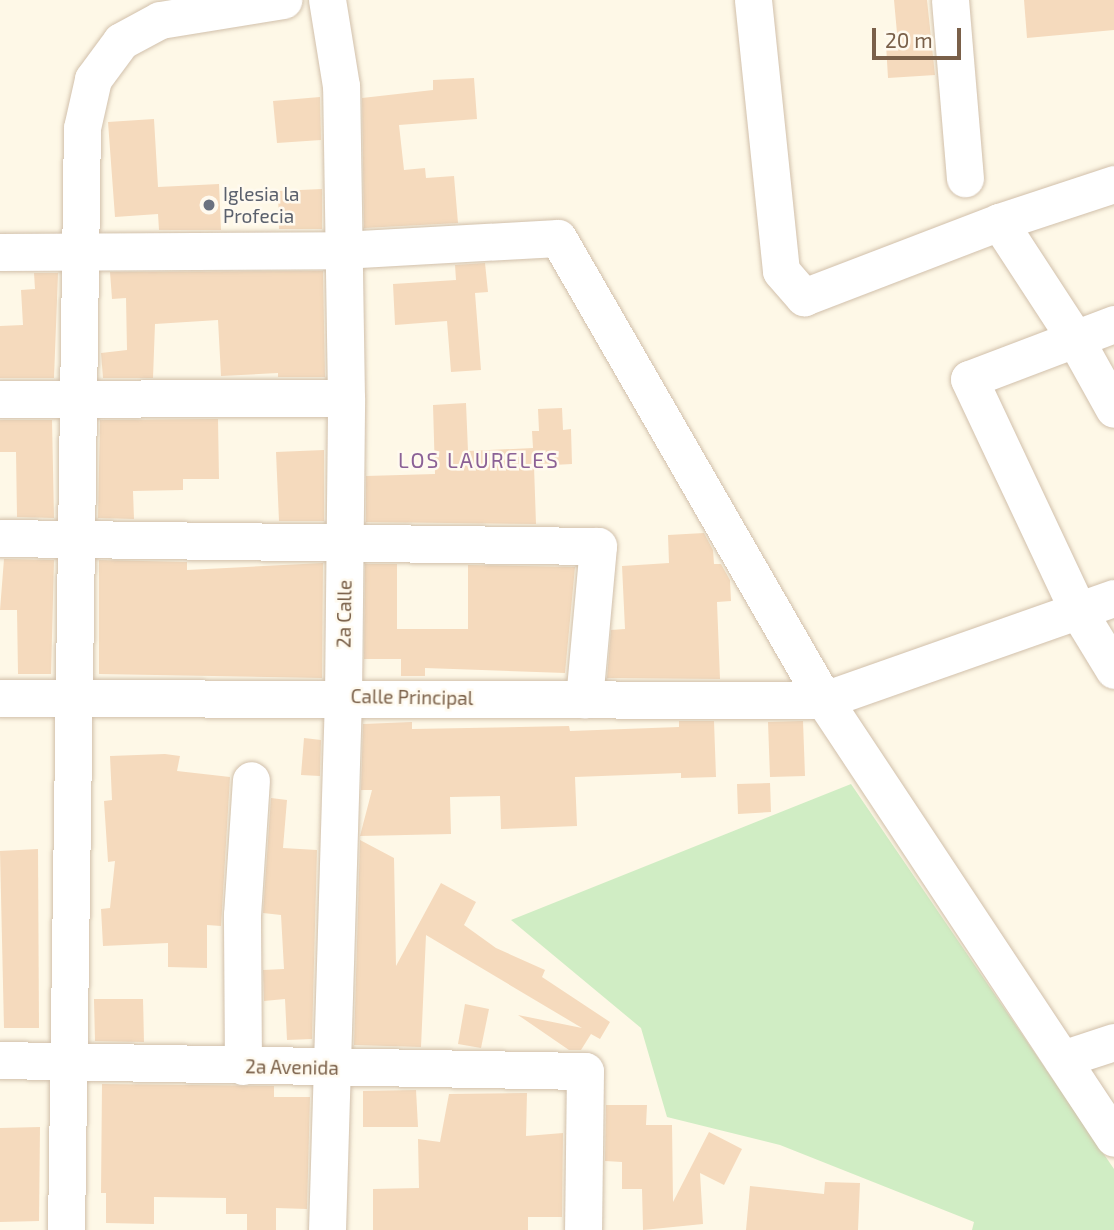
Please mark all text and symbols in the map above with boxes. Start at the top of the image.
scale bar [876,14,965,58]
text: 20 m [885,27,933,52]
place label: Iglesia la Profecia [223,183,300,227]
marker: Iglesia la Profecia [201,197,217,213]
district label: LOS LAURELES [400,447,558,473]
street label: 2a Calle [332,580,356,648]
street label: Calle Principal [350,685,474,709]
street label: 2a Avenida [245,1055,339,1079]

